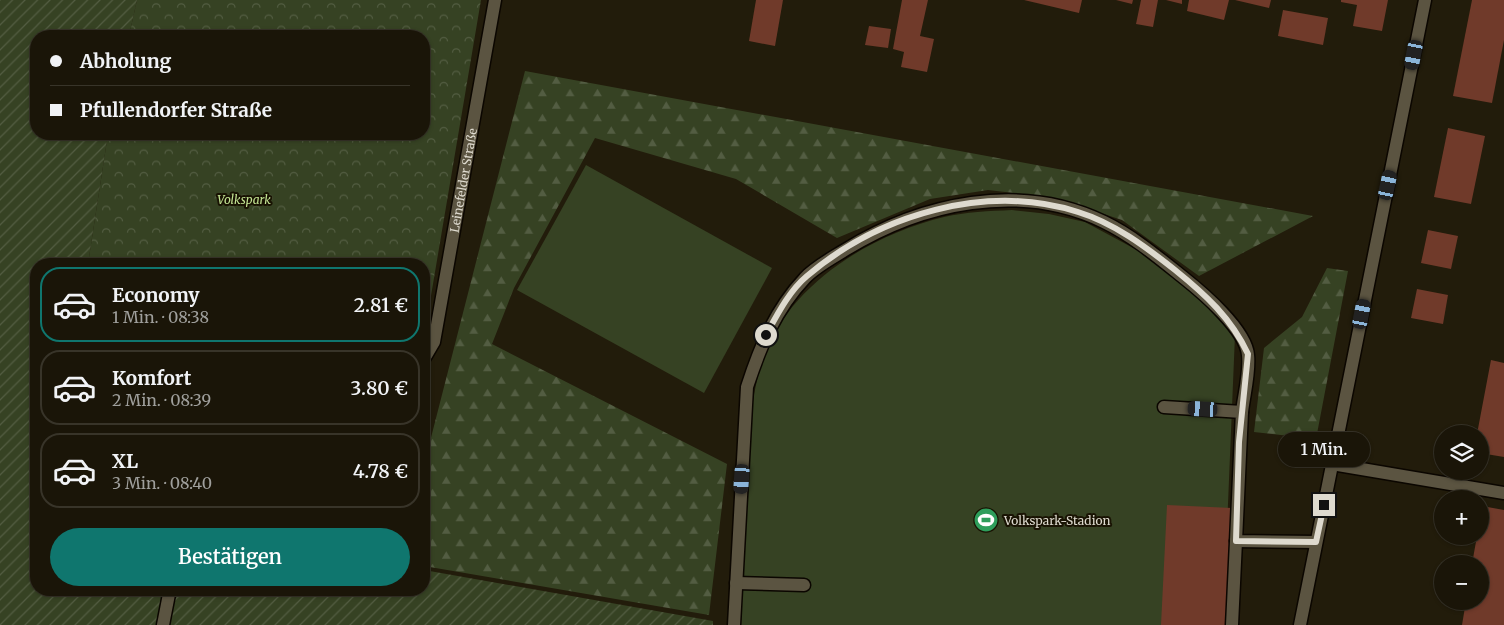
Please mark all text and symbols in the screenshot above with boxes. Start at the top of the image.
car [1403,39,1424,71]
text: Abholung [80,49,171,73]
text: Pfullendorfer Straße [80,98,272,122]
street label: Leinefelder Straße [446,127,480,234]
car [1377,169,1398,201]
park label: Volkspark [217,192,271,207]
icon: car [52,282,97,327]
text: Economy [112,283,200,307]
text: 2.81 € [354,293,408,317]
car [1351,298,1372,330]
text: 1 Min. · 08:38 [112,307,209,327]
route start [755,324,777,346]
icon: car [52,365,97,410]
text: Komfort [112,366,191,390]
text: 3.80 € [351,376,408,400]
text: 2 Min. · 08:39 [112,390,211,410]
car [1187,401,1218,417]
map controls [1434,425,1489,610]
button: layers [1434,425,1489,480]
callout: 1 Min. [1278,432,1370,468]
text: 1 Min. [1300,439,1348,459]
icon: car [52,448,97,493]
text: XL [112,449,138,473]
text: 4.78 € [353,459,408,483]
car [733,464,750,494]
text: 3 Min. · 08:40 [112,473,212,493]
button: + [1434,490,1489,545]
route end [1313,494,1335,516]
sports icon: Volkspark-Stadion [973,507,999,533]
place label: Volkspark-Stadion [1003,513,1110,528]
button: Bestätigen [50,528,410,586]
button: − [1434,555,1489,610]

